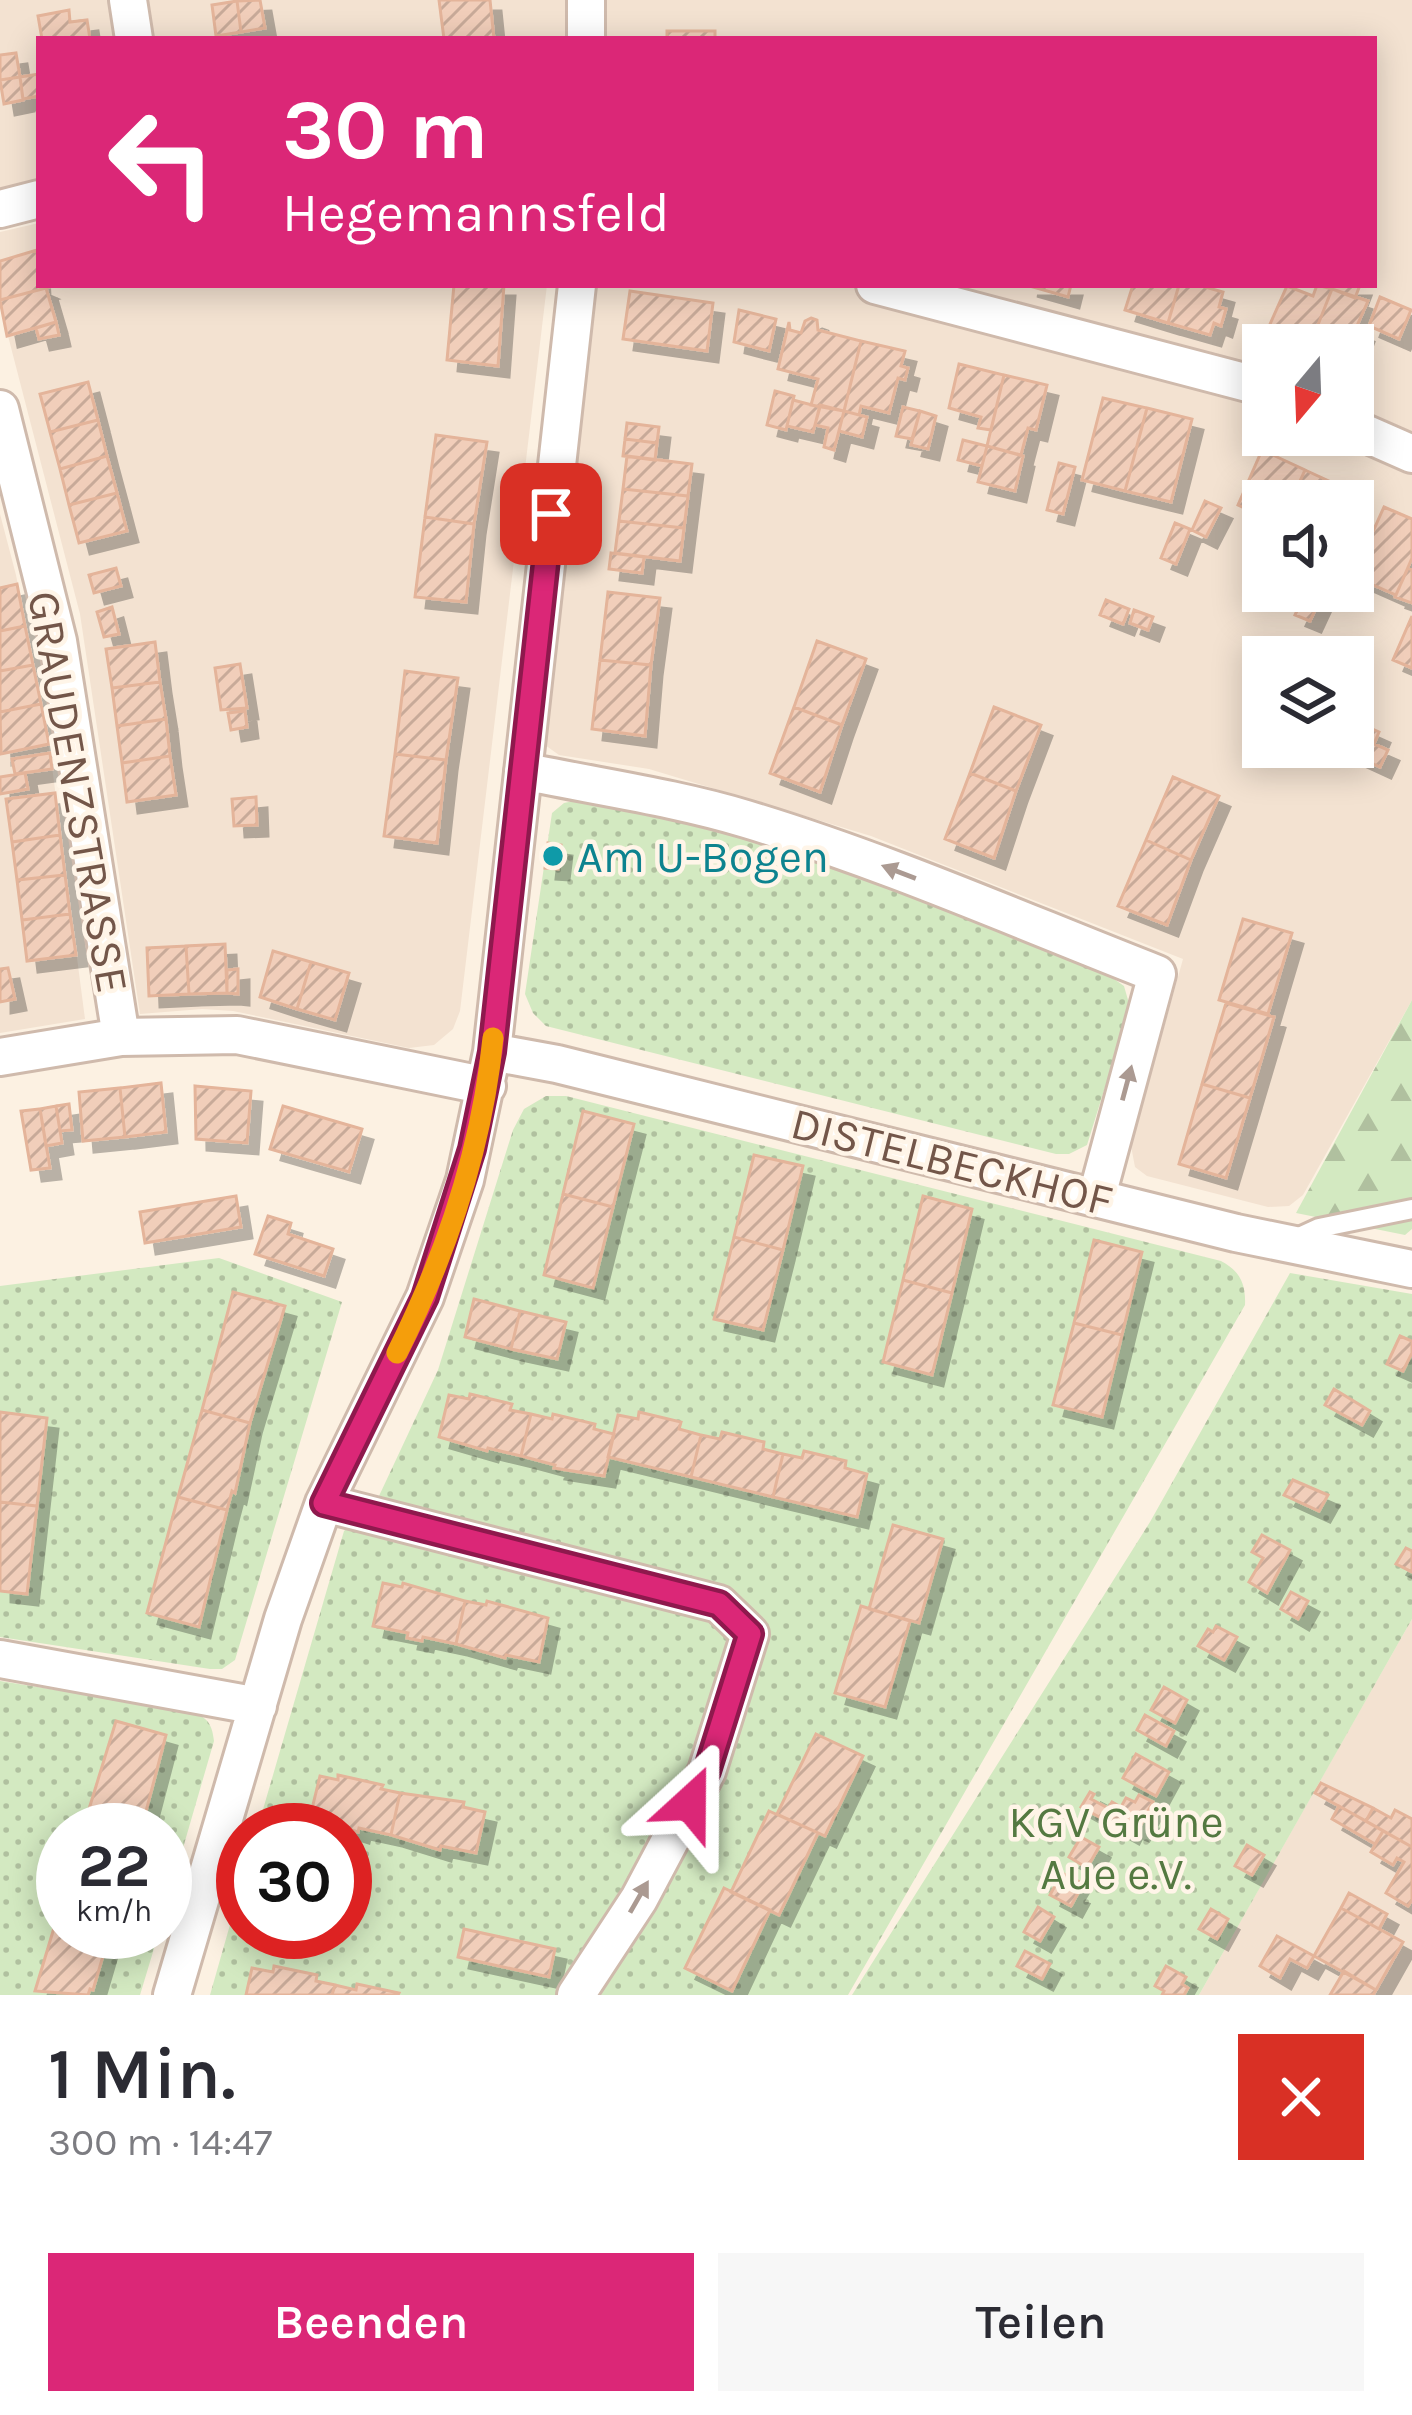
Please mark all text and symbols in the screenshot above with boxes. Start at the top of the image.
text: 30 m [282,81,488,179]
icon: left [84,84,240,240]
text: Hegemannsfeld [282,181,670,245]
north arrow [1242,324,1374,456]
map controls [1242,324,1374,768]
pin [500,463,602,565]
button: sound [1242,480,1374,612]
icon: arrive [518,481,584,547]
street label: GRAUDENZSTRASSE [17,587,139,997]
button: layers [1242,636,1374,768]
place label: Am U-Bogen [577,831,829,884]
marker: Am U-Bogen [540,843,566,869]
one-way arrow [880,862,916,881]
one-way arrow [1118,1064,1137,1101]
street label: DISTELBECKHOF [786,1097,1118,1227]
position arrow [627,1740,753,1866]
park label: KGV Grüne Aue e.V. [1008,1796,1224,1900]
speed limit sign: 30 [216,1803,372,1959]
text: 22 [78,1831,150,1901]
one-way arrow [628,1880,649,1914]
text: km/h [76,1893,152,1929]
text: 1 Min. [48,2032,236,2116]
button: close [1238,2034,1364,2160]
text: 300 m · 14:47 [48,2119,272,2165]
button: Beenden [48,2253,694,2391]
button: Teilen [718,2253,1364,2391]

